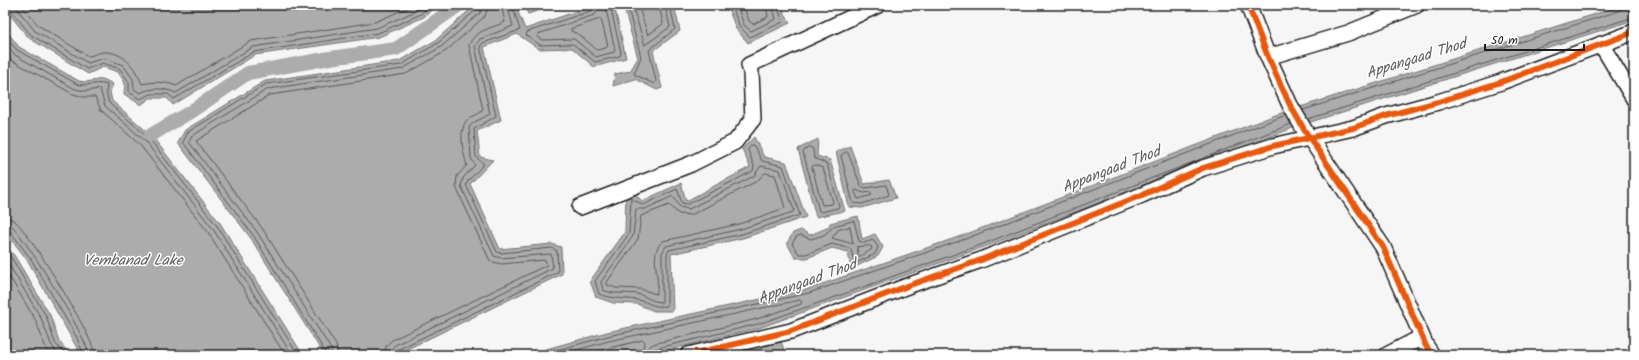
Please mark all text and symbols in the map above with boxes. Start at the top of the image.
scale bar [1485,26,1584,52]
water label: Appangaad Thod [1363,31,1473,86]
text: 50 m [1491,31,1518,50]
water label: Appangaad Thod [1059,139,1167,200]
water label: Vembanad Lake [83,249,184,273]
water label: Appangaad Thod [755,252,863,311]

